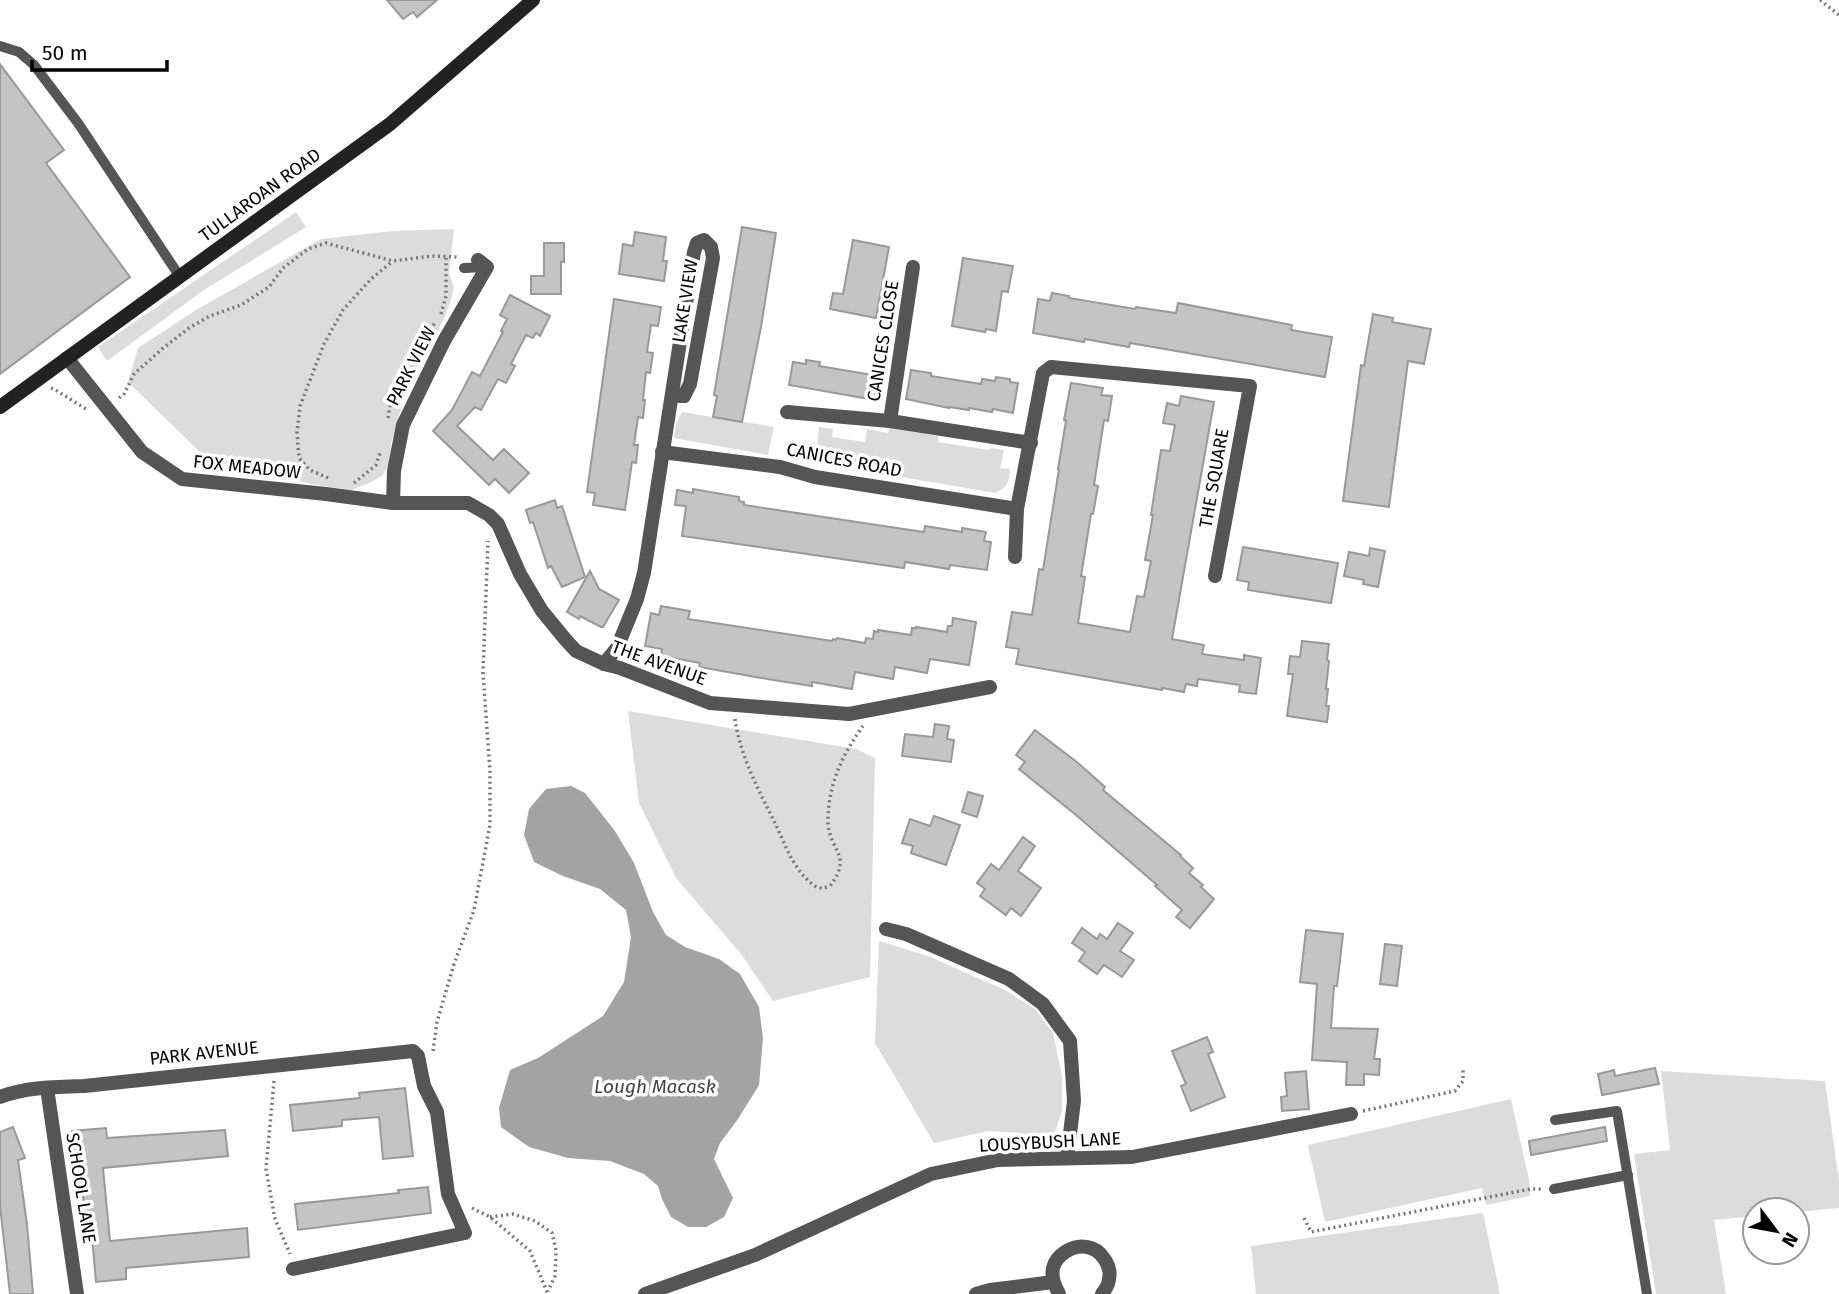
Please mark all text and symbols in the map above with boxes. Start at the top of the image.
scale bar [32,28,166,72]
text: 50 m [42,40,88,66]
street label: TULLAROAN ROAD [195,144,325,246]
street label: LAKE VIEW [668,258,702,344]
street label: CANICES CLOSE [863,279,903,403]
street label: PARK VIEW [382,323,440,409]
street label: THE SQUARE [1194,426,1234,530]
street label: CANICES ROAD [784,438,904,482]
street label: FOX MEADOW [192,450,302,484]
street label: THE AVENUE [608,636,710,690]
street label: PARK AVENUE [148,1036,260,1070]
water label: Lough Macask [594,1075,716,1098]
street label: LOUSYBUSH LANE [978,1127,1122,1157]
street label: SCHOOL LANE [61,1131,101,1245]
north arrow [1741,1196,1811,1266]
text: N [1777,1228,1803,1251]

